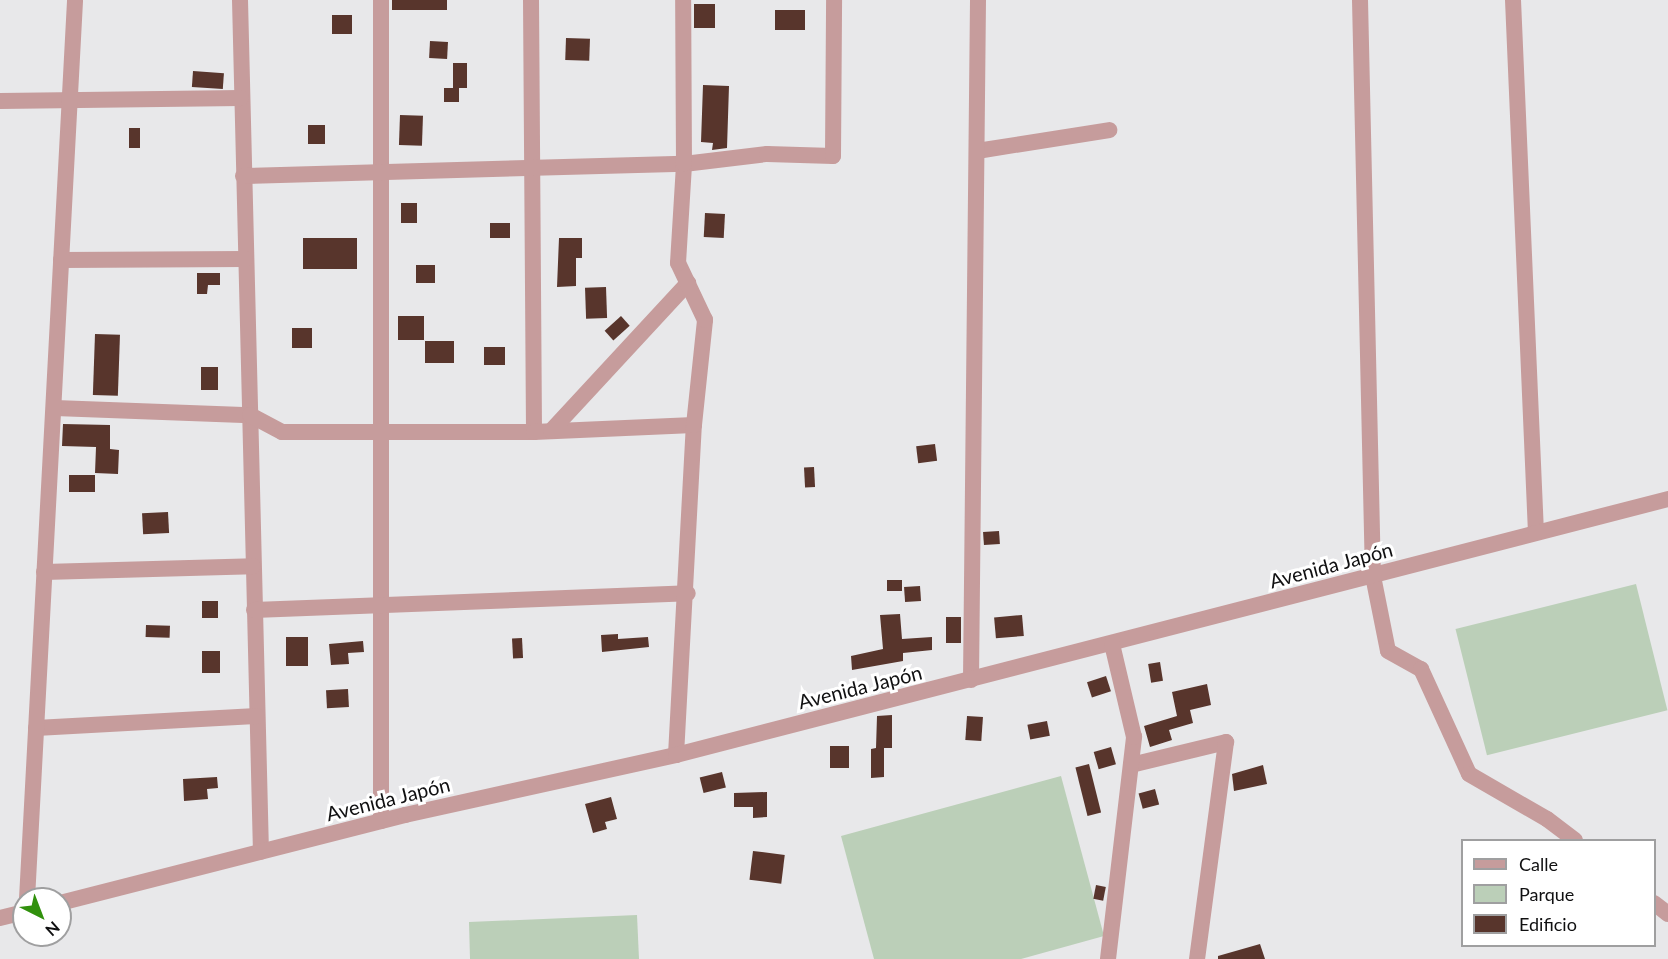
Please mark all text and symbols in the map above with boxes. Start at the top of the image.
street label: Avenida Japón [1266,537,1396,593]
street label: Avenida Japón [795,660,925,714]
street label: Avenida Japón [323,772,453,826]
legend [1461,839,1656,947]
text: Calle [1519,853,1558,875]
text: Parque [1519,883,1574,905]
north arrow [12,887,72,947]
text: Edificio [1519,913,1577,935]
text: N [42,918,64,940]

